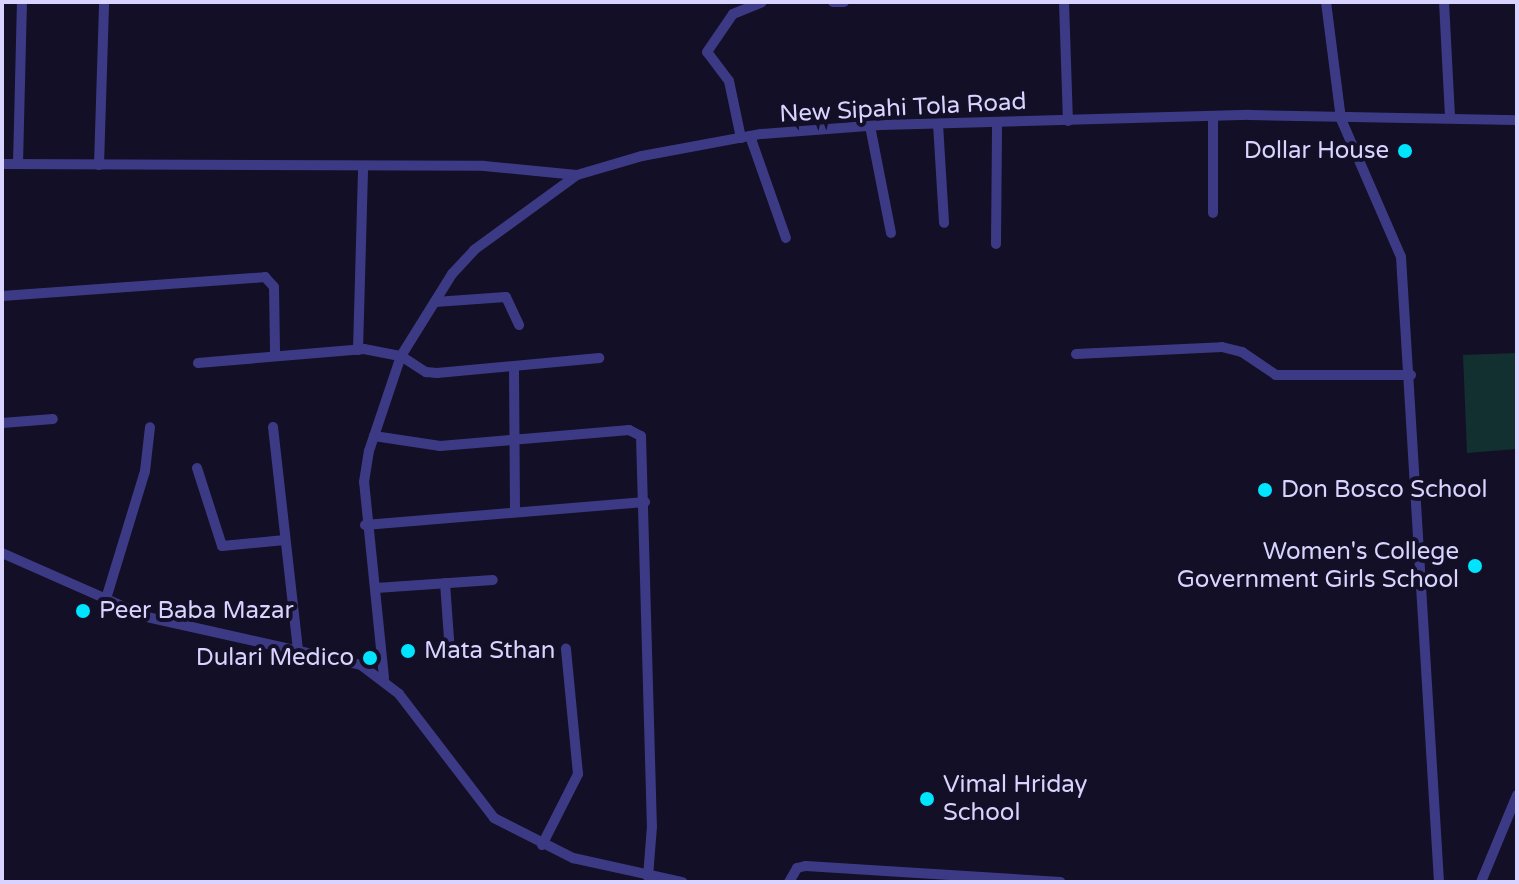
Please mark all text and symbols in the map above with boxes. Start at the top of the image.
street label: New Sipahi Tola Road [779,87,1027,129]
place label: Dollar House [1244,137,1389,165]
marker: Dollar House [1396,142,1414,160]
place label: Don Bosco School [1281,476,1488,504]
marker: Don Bosco School [1256,481,1274,499]
place label: Women's College Government Girls School [1177,538,1459,594]
marker: Women's College Government Girls School [1466,557,1484,575]
place label: Peer Baba Mazar [99,597,294,625]
marker: Peer Baba Mazar [74,602,92,620]
place label: Mata Sthan [424,637,555,665]
marker: Mata Sthan [399,642,417,660]
place label: Dulari Medico [196,644,354,672]
marker: Dulari Medico [361,649,379,667]
place label: Vimal Hriday School [943,771,1087,827]
marker: Vimal Hriday School [918,790,936,808]

